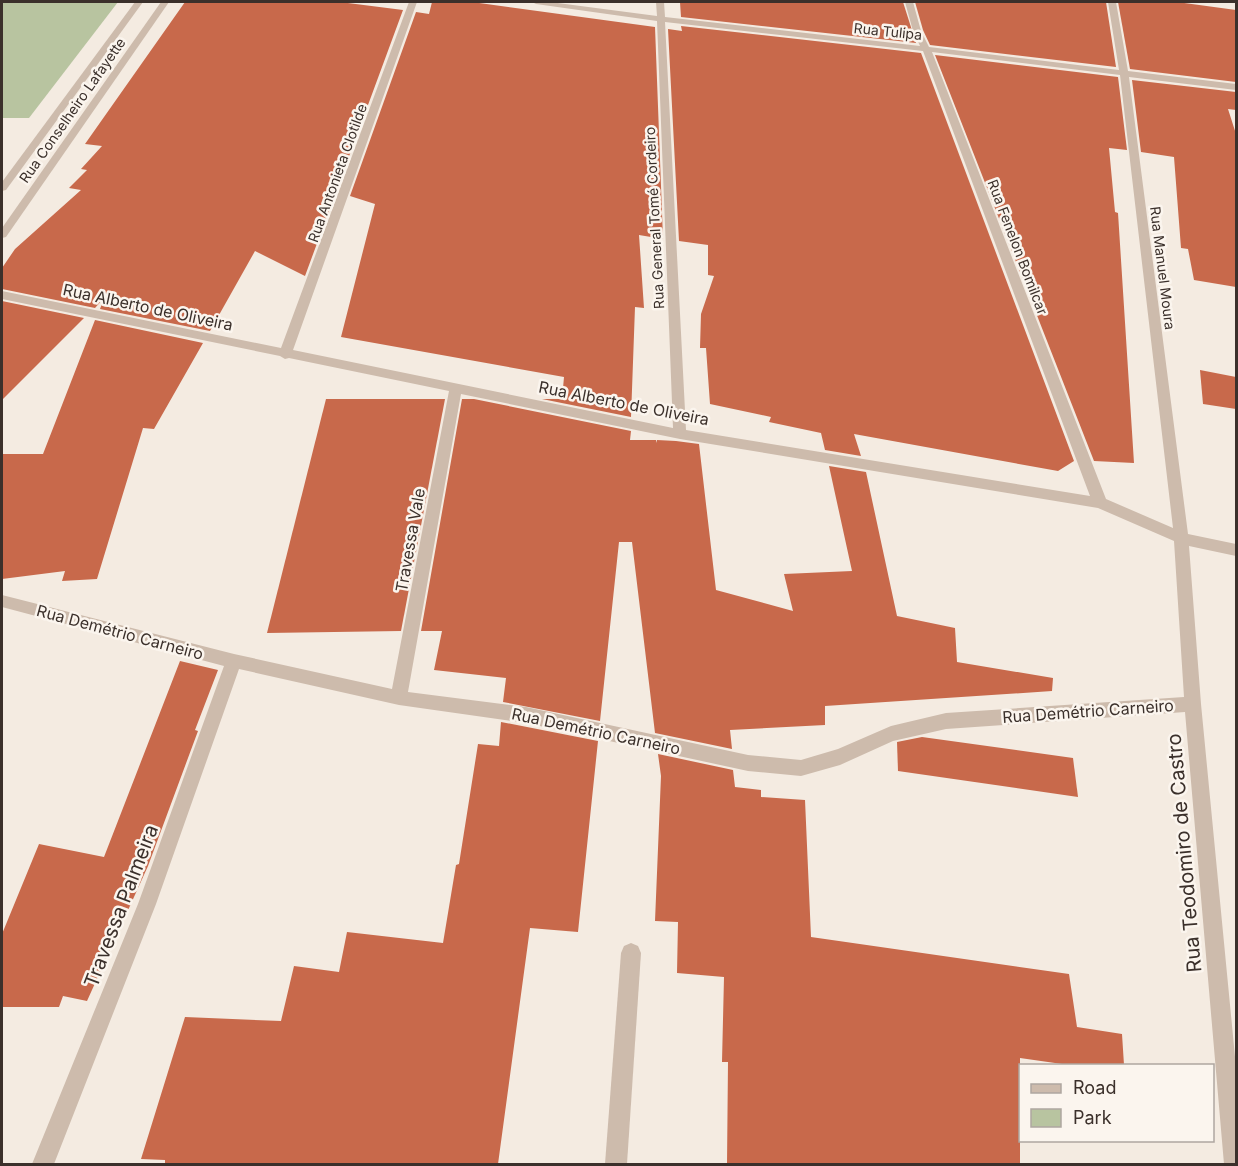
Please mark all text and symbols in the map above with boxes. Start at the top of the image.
street label: Rua Tulipa [853,19,923,43]
street label: Rua Conselheiro Lafayette [15,34,129,186]
street label: Rua Antonieta Clotilde [304,101,370,245]
street label: Rua General Tomé Cordeiro [641,126,667,310]
street label: Rua Fenelon Bomilcar [984,177,1052,317]
street label: Rua Manuel Moura [1147,205,1179,331]
street label: Rua Alberto de Oliveira [61,279,235,335]
street label: Rua Alberto de Oliveira [537,377,711,429]
street label: Travessa Vale [391,487,429,593]
street label: Rua Demétrio Carneiro [34,600,206,664]
street label: Rua Demétrio Carneiro [1002,695,1174,727]
street label: Rua Demétrio Carneiro [510,703,682,759]
street label: Rua Teodomiro de Castro [1162,733,1206,973]
street label: Travessa Palmeira [79,821,163,991]
legend [1019,1064,1214,1142]
text: Road [1073,1077,1116,1098]
text: Park [1073,1107,1112,1128]

